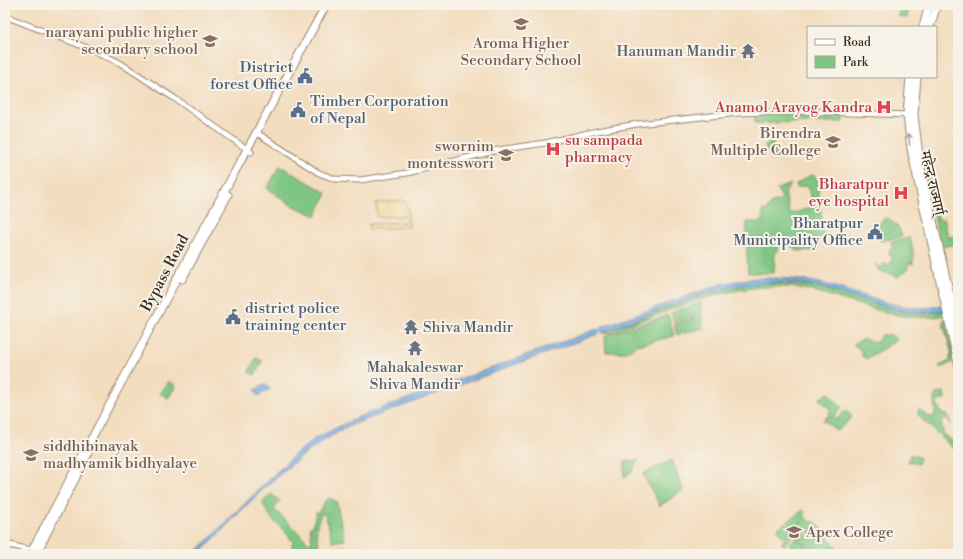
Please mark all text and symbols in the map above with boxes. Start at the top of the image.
school or university icon: Aroma Higher Secondary School [512,15,530,33]
place label: narayani public higher secondary school [45,23,199,59]
legend [807,26,937,78]
school or university icon: narayani public higher secondary school [201,32,219,50]
place label: Aroma Higher Secondary School [461,34,582,70]
text: Road [843,35,871,50]
place label: Hanuman Mandir [616,42,737,61]
temple icon: Hanuman Mandir [739,42,757,60]
text: Park [843,55,869,70]
place label: District forest Office [210,58,294,94]
public building icon: District forest Office [296,67,314,85]
place label: Timber Corporation of Nepal [310,92,449,128]
place label: Anamol Arayog Kandra [714,98,872,117]
hospital icon: Anamol Arayog Kandra [875,98,893,116]
public building icon: Timber Corporation of Nepal [289,101,307,119]
place label: Birendra Multiple College [710,124,821,160]
place label: su sampada pharmacy [565,131,643,167]
school or university icon: Birendra Multiple College [824,133,842,151]
one-way arrow [905,133,913,146]
place label: swornim montesswori [407,137,494,173]
hospital icon: su sampada pharmacy [544,140,562,158]
school or university icon: swornim montesswori [497,146,515,164]
street label: महेन्द्र राज्मार्ग् [915,148,949,220]
place label: Bharatpur eye hospital [809,175,890,211]
hospital icon: Bharatpur eye hospital [892,184,910,202]
place label: Bharatpur Municipality Office [733,214,864,250]
public building icon: Bharatpur Municipality Office [866,223,884,241]
street label: Bypass Road [136,231,194,316]
place label: district police training center [245,299,347,335]
public building icon: district police training center [224,308,242,326]
temple icon: Shiva Mandir [402,318,420,336]
place label: Shiva Mandir [423,318,514,337]
temple icon: Mahakaleswar Shiva Mandir [406,339,424,357]
place label: Mahakaleswar Shiva Mandir [367,358,464,394]
place label: siddhibinayak madhyamik bidhyalaye [43,437,197,473]
school or university icon: siddhibinayak madhyamik bidhyalaye [22,446,40,464]
school or university icon: Apex College [785,523,803,541]
place label: Apex College [805,523,894,542]

